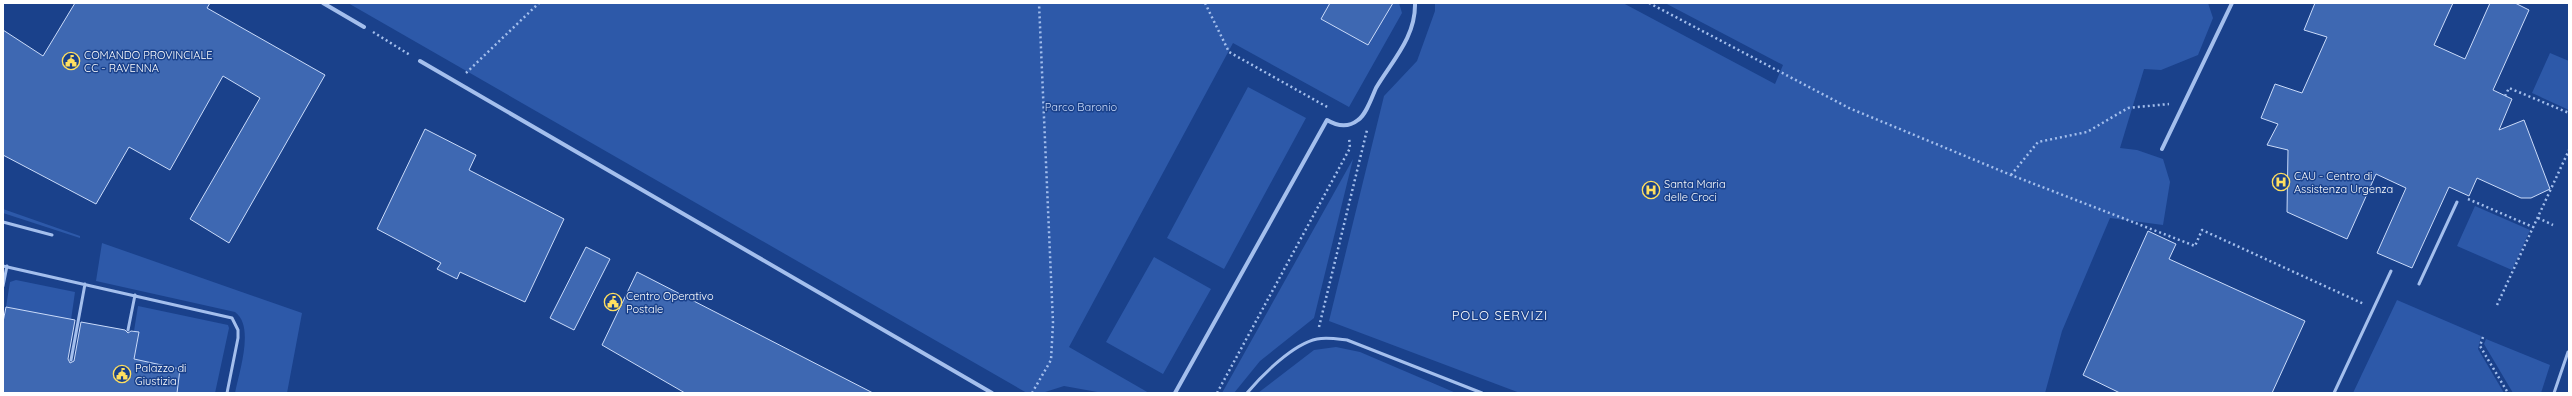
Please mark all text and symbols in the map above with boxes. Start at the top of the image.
place label: COMANDO PROVINCIALE CC - RAVENNA [84,48,213,75]
public building icon: COMANDO PROVINCIALE CC - RAVENNA [61,51,81,71]
park label: Parco Baronio [1045,100,1118,114]
place label: CAU - Centro di Assistenza Urgenza [2294,169,2393,196]
hospital icon: CAU - Centro di Assistenza Urgenza [2271,172,2291,192]
place label: Santa Maria delle Croci [1664,177,1726,204]
hospital icon: Santa Maria delle Croci [1641,180,1661,200]
place label: Centro Operativo Postale [626,289,714,316]
public building icon: Centro Operativo Postale [603,292,623,312]
district label: POLO SERVIZI [1452,307,1548,323]
place label: Palazzo di Giustizia [135,361,186,388]
public building icon: Palazzo di Giustizia [112,364,132,384]

